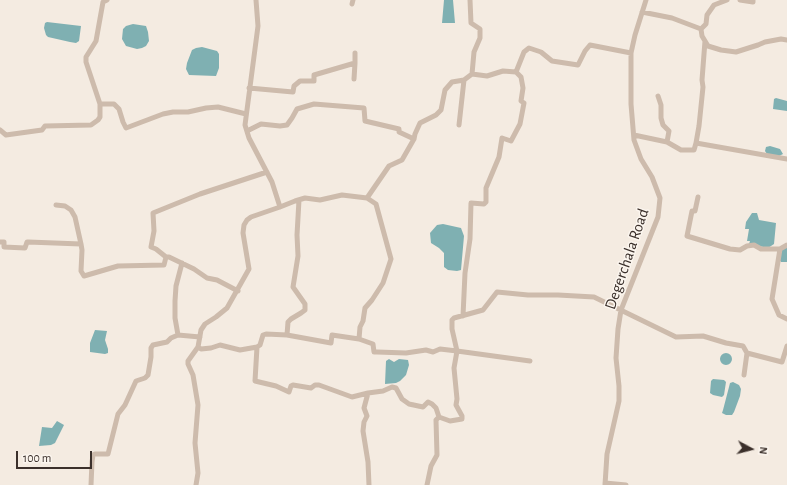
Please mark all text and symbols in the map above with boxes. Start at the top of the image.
street label: Degerchala Road [601,206,653,312]
north arrow [731,429,771,469]
scale bar [18,443,94,469]
text: N [757,446,769,455]
text: 100 m [23,452,51,464]

